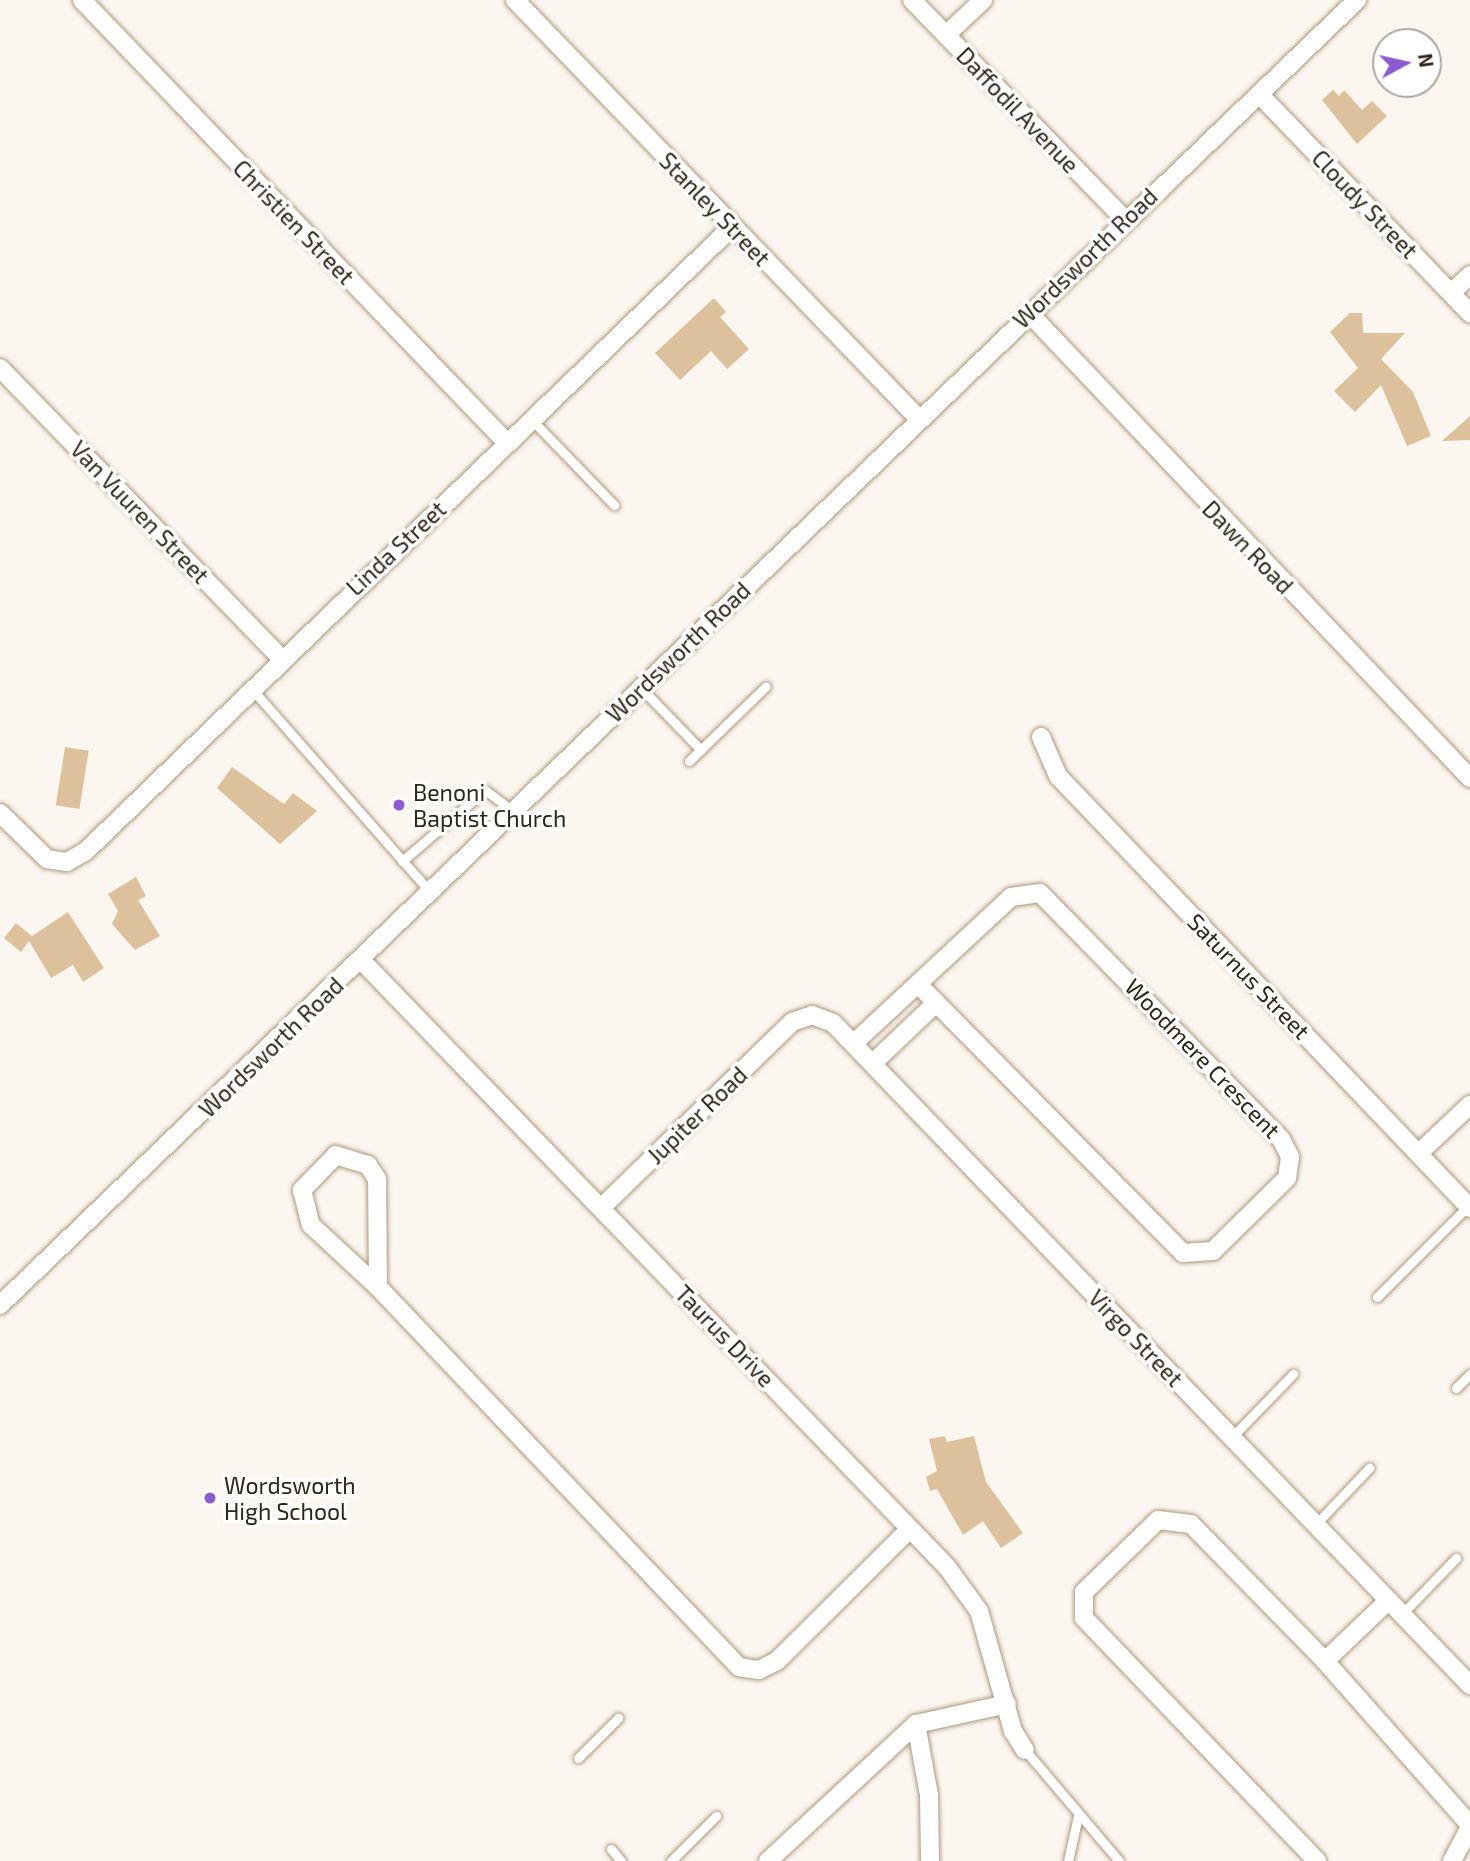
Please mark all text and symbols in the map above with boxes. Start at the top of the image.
north arrow [1372,28,1442,98]
street label: Daffodil Avenue [951,41,1085,179]
text: N [1414,52,1439,69]
street label: Cloudy Street [1306,144,1424,264]
street label: Stanley Street [654,146,776,272]
street label: Christien Street [228,154,360,290]
street label: Wordsworth Road [1007,182,1163,334]
street label: Van Vuuren Street [65,435,215,589]
street label: Linda Street [341,495,451,601]
street label: Dawn Road [1197,495,1299,599]
street label: Wordsworth Road [600,576,756,728]
place label: Benoni Baptist Church [413,778,566,832]
marker: Benoni Baptist Church [391,797,407,813]
street label: Saturnus Street [1182,907,1316,1045]
street label: Wordsworth Road [193,971,349,1123]
street label: Woodmere Crescent [1120,972,1286,1144]
street label: Jupiter Road [641,1060,753,1170]
street label: Taurus Drive [670,1279,780,1393]
street label: Virgo Street [1083,1284,1189,1392]
place label: Wordsworth High School [224,1471,356,1525]
marker: Wordsworth High School [202,1490,218,1506]

